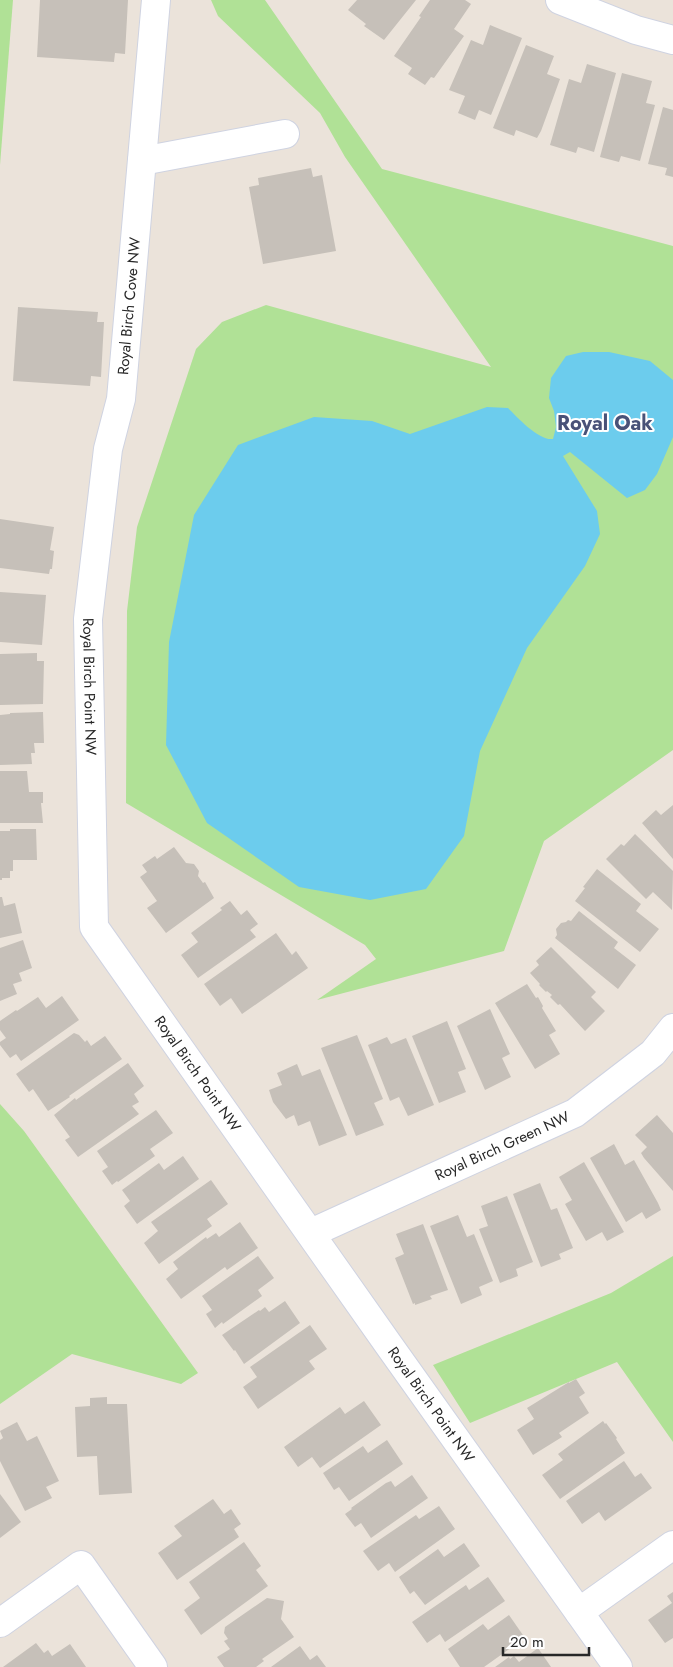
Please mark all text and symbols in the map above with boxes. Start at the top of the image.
street label: Royal Birch Cove NW [112,236,146,376]
district label: Royal Oak [557,409,653,438]
street label: Royal Birch Point NW [77,618,102,756]
street label: Royal Birch Point NW [149,1011,246,1136]
street label: Royal Birch Green NW [431,1106,573,1186]
street label: Royal Birch Point NW [382,1342,480,1467]
scale bar [503,1624,589,1656]
text: 20 m [510,1631,544,1653]

